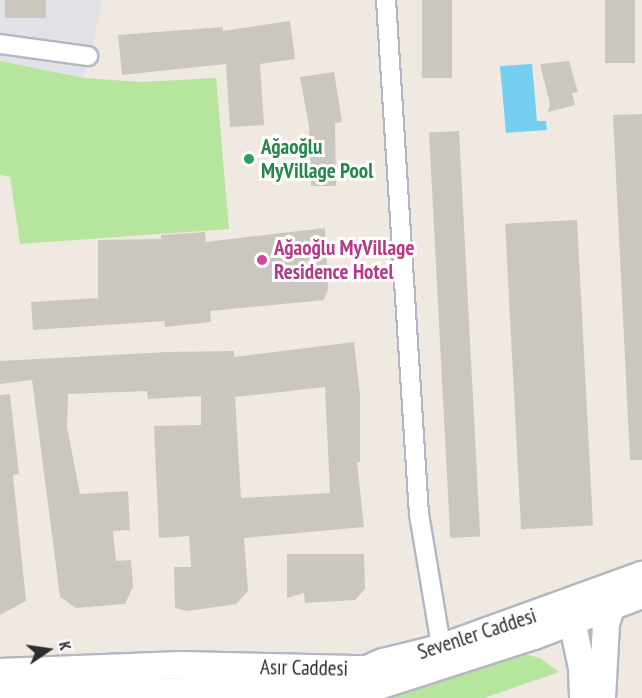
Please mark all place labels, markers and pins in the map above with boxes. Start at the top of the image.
place label: Ağaoğlu MyVillage Pool [261,134,373,184]
marker: Ağaoğlu MyVillage Pool [242,152,256,166]
place label: Ağaoğlu MyVillage Residence Hotel [274,235,414,285]
marker: Ağaoğlu MyVillage Residence Hotel [255,253,269,267]

